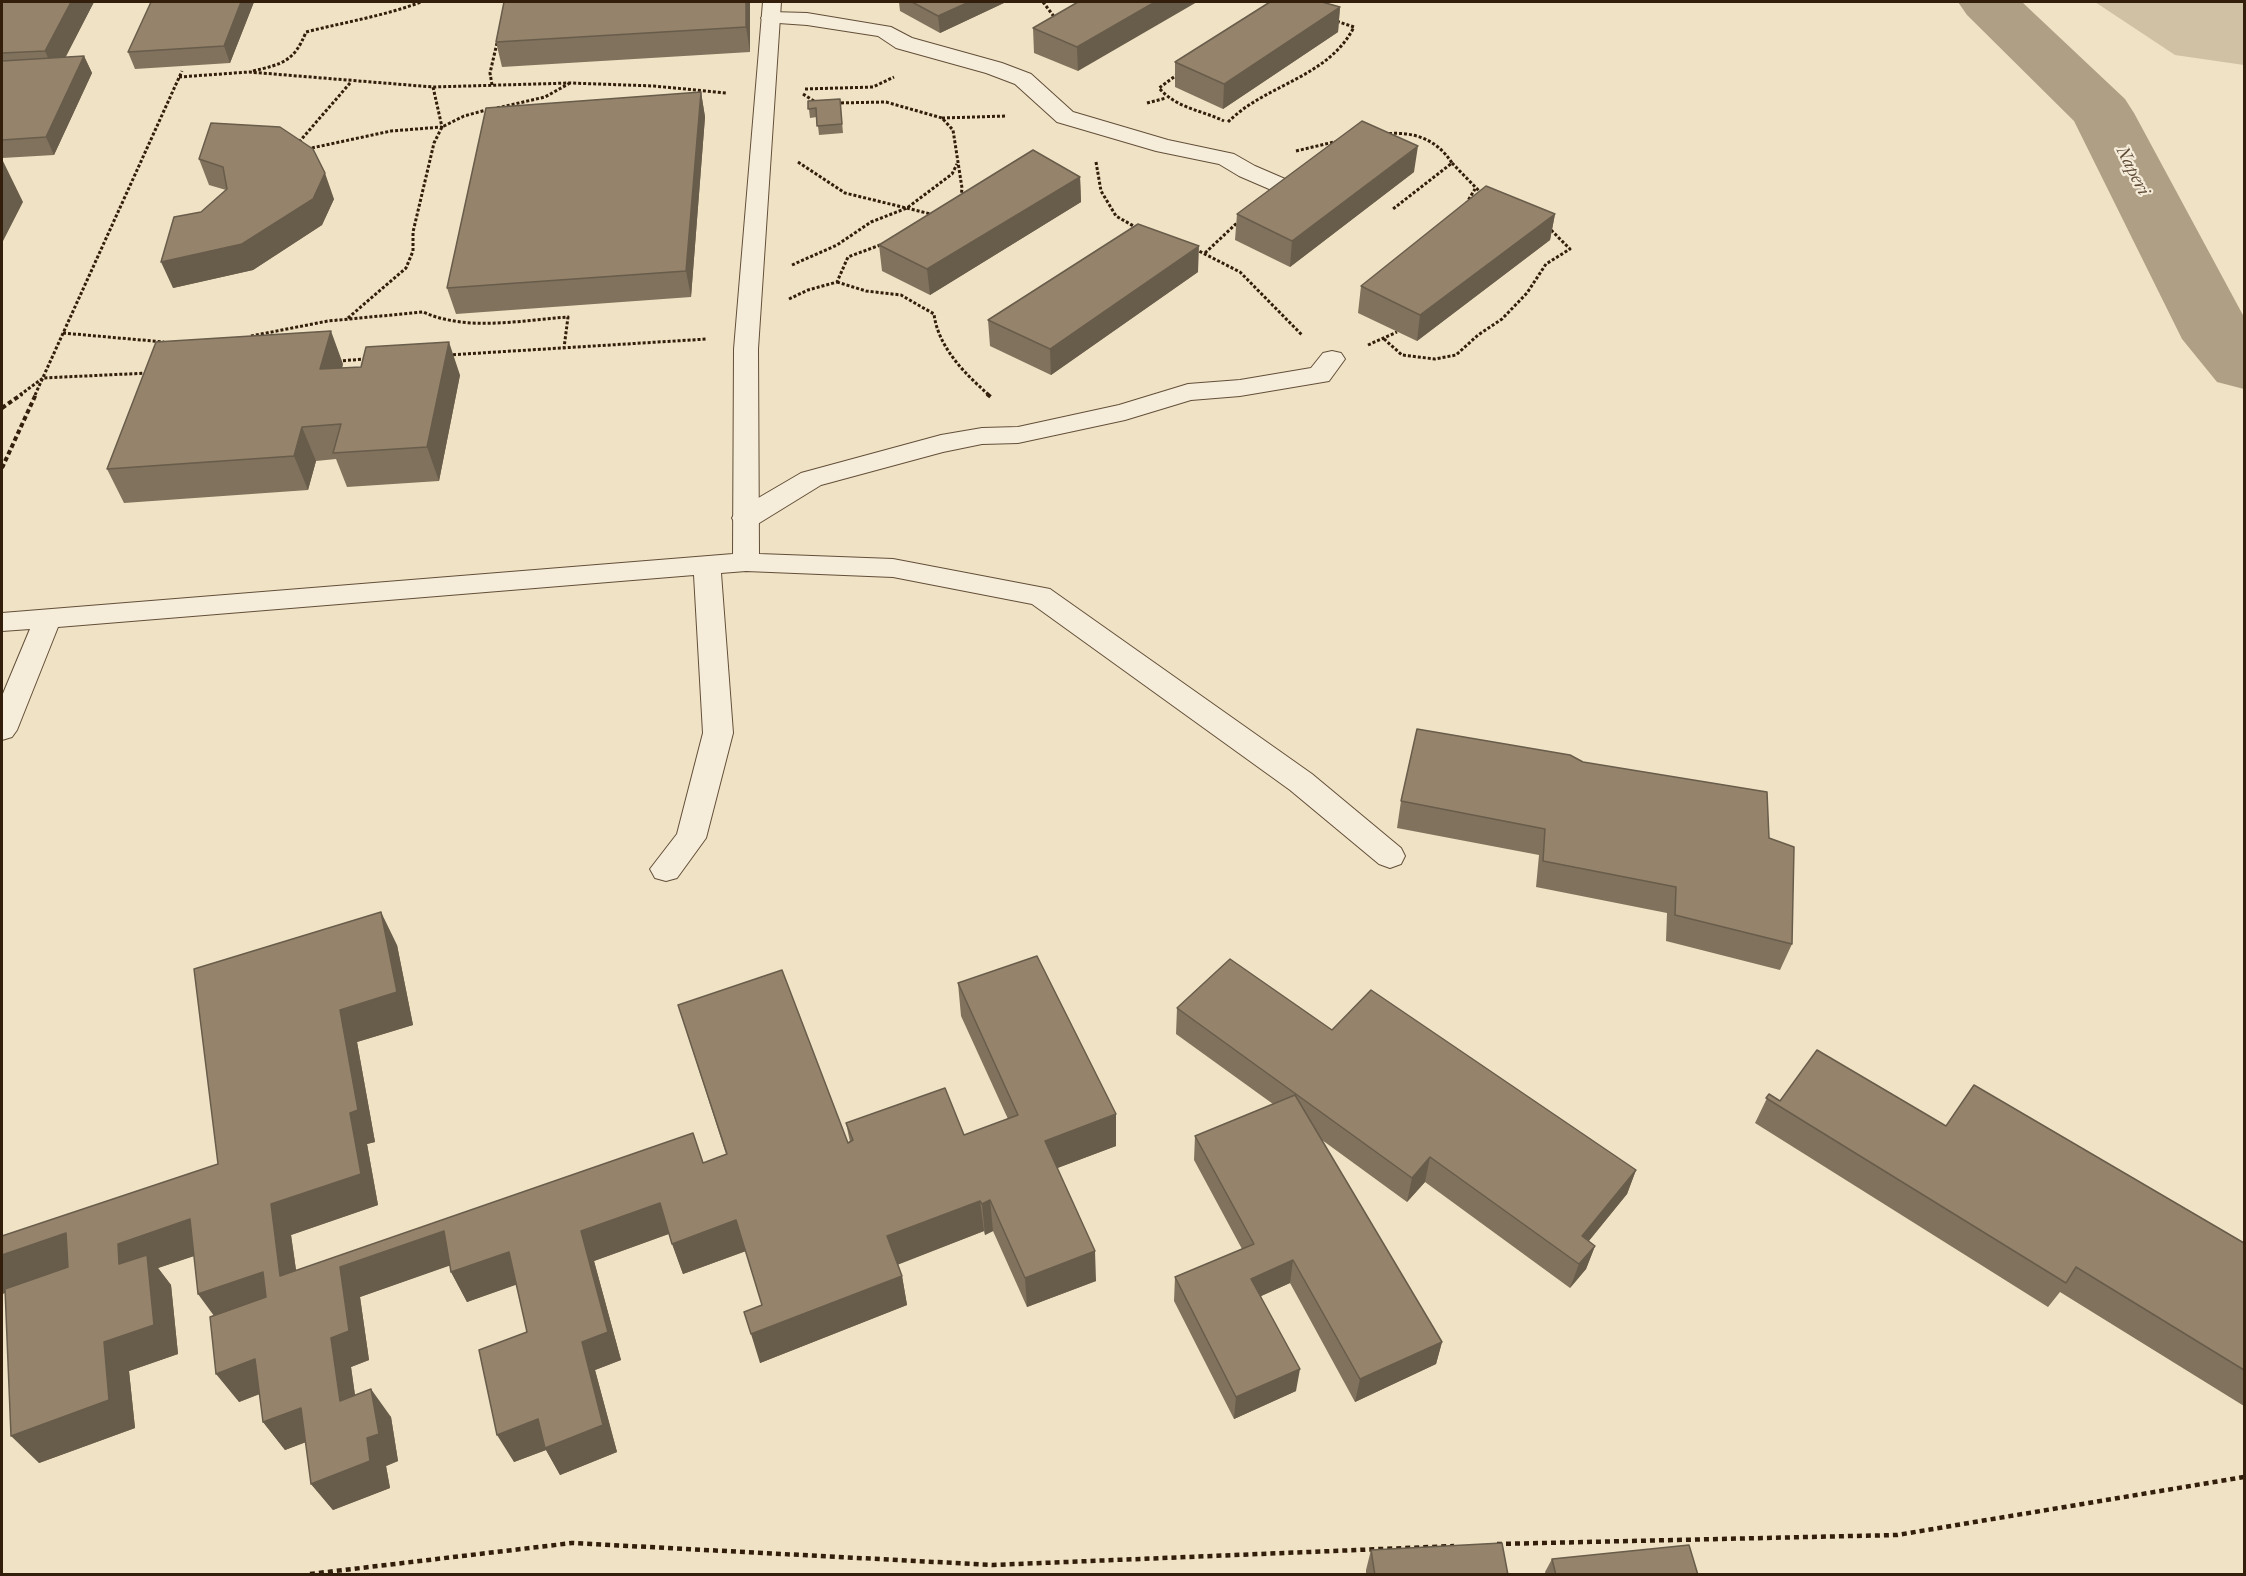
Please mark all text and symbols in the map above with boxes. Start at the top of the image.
water label: Naperi [2111,143,2153,199]

